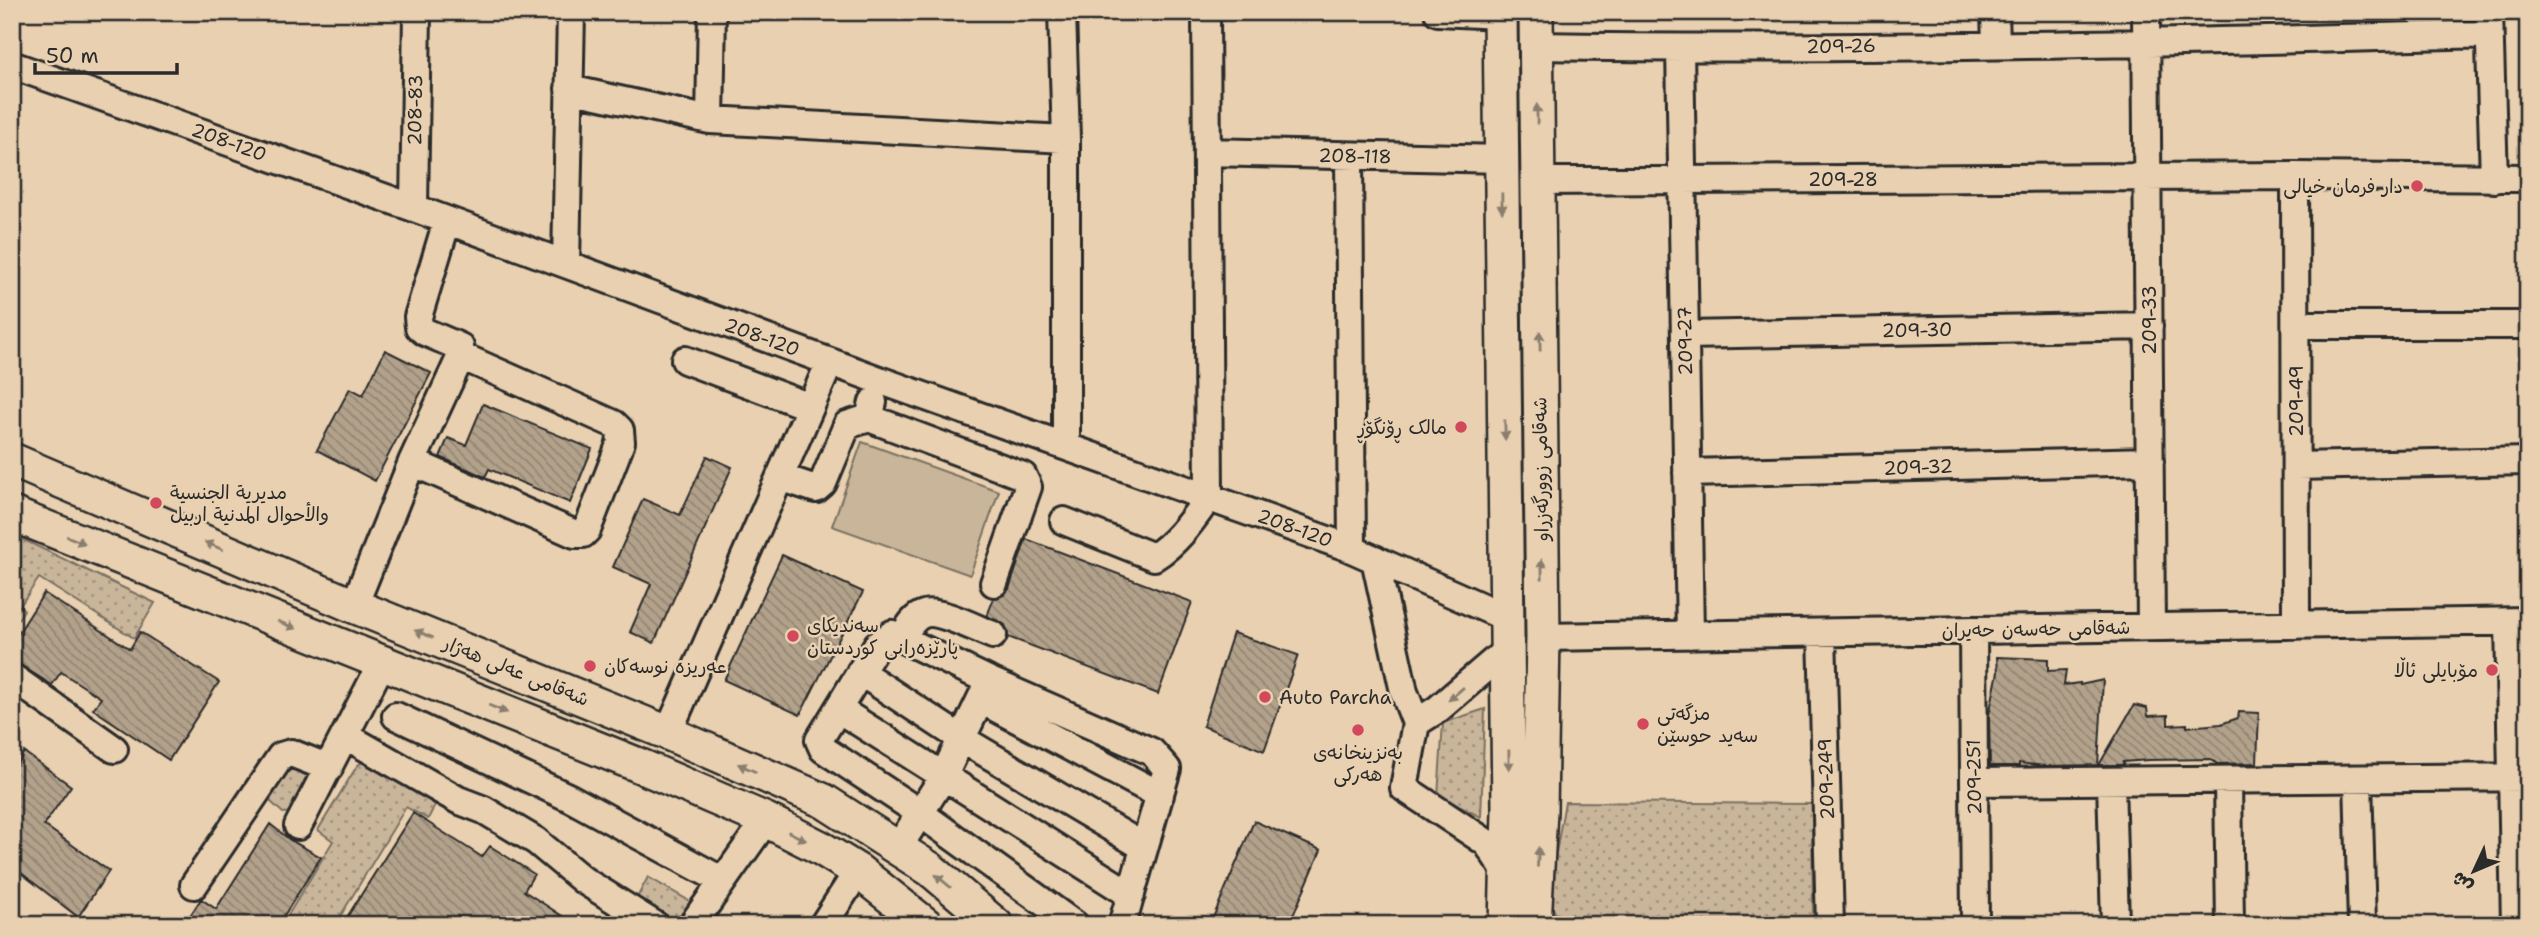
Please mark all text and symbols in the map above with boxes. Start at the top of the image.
scale bar [35,32,177,76]
street label: 209-26 [1806,33,1876,59]
text: 50 m [46,42,99,70]
street label: 208-83 [402,74,428,146]
one-way arrow [1531,102,1543,124]
street label: 208-120 [188,117,270,167]
street label: 208-118 [1318,143,1392,169]
street label: 209-28 [1808,167,1878,192]
place label: دار فرمان خیالی [2283,174,2403,199]
marker: دار فرمان خیالی [2409,178,2425,194]
one-way arrow [1496,192,1508,214]
street label: 209-33 [2137,285,2162,355]
street label: 209-27 [1672,306,1698,376]
street label: 208-120 [721,312,803,362]
street label: 209-30 [1881,317,1953,343]
one-way arrow [1534,330,1546,352]
street label: 209-49 [2284,365,2309,437]
street label: شەقامی زوورگەزراو [1527,397,1555,542]
place label: مالک ڕۆنگۆڕ [1356,415,1447,444]
marker: مالک ڕۆنگۆڕ [1453,419,1469,435]
one-way arrow [1499,420,1511,442]
street label: 209-32 [1883,453,1953,481]
place label: مديرية الجنسية والأحوال المدنية اربيل [170,480,329,527]
marker: مديرية الجنسية والأحوال المدنية اربيل [148,495,164,511]
street label: 208-120 [1254,503,1336,553]
one-way arrow [65,534,86,545]
one-way arrow [204,540,224,552]
one-way arrow [1537,557,1548,579]
place label: سەندیکای پارێزەرانی کوردستان [807,613,958,660]
street label: شەقامی حەسەن حەیران [1942,615,2130,643]
one-way arrow [276,619,297,630]
one-way arrow [413,628,434,639]
marker: سەندیکای پارێزەرانی کوردستان [785,628,801,644]
street label: شەقامی عەلی هەژار [438,630,593,712]
place label: عەریزە نوسەکان [604,654,727,679]
place label: مۆبایلی ئاڵا [2394,657,2478,683]
marker: عەریزە نوسەکان [582,658,598,674]
marker: مۆبایلی ئاڵا [2484,662,2500,678]
place label: Auto Parcha [1279,685,1392,710]
one-way arrow [1447,686,1464,701]
marker: Auto Parcha [1257,689,1273,705]
place label: مزگەتی سەید حوسێن [1657,701,1758,748]
one-way arrow [487,704,508,715]
marker: مزگەتی سەید حوسێن [1635,716,1651,732]
marker: بەنزینخانەی هەرکی [1350,722,1366,738]
street label: 209-249 [1812,738,1840,820]
street label: 209-251 [1961,739,1987,815]
place label: بەنزینخانەی هەرکی [1313,740,1403,787]
one-way arrow [1503,749,1514,771]
one-way arrow [737,762,757,774]
one-way arrow [787,830,807,841]
north arrow [2438,836,2508,906]
one-way arrow [1532,845,1543,867]
text: ش [2446,866,2478,899]
one-way arrow [935,874,952,889]

